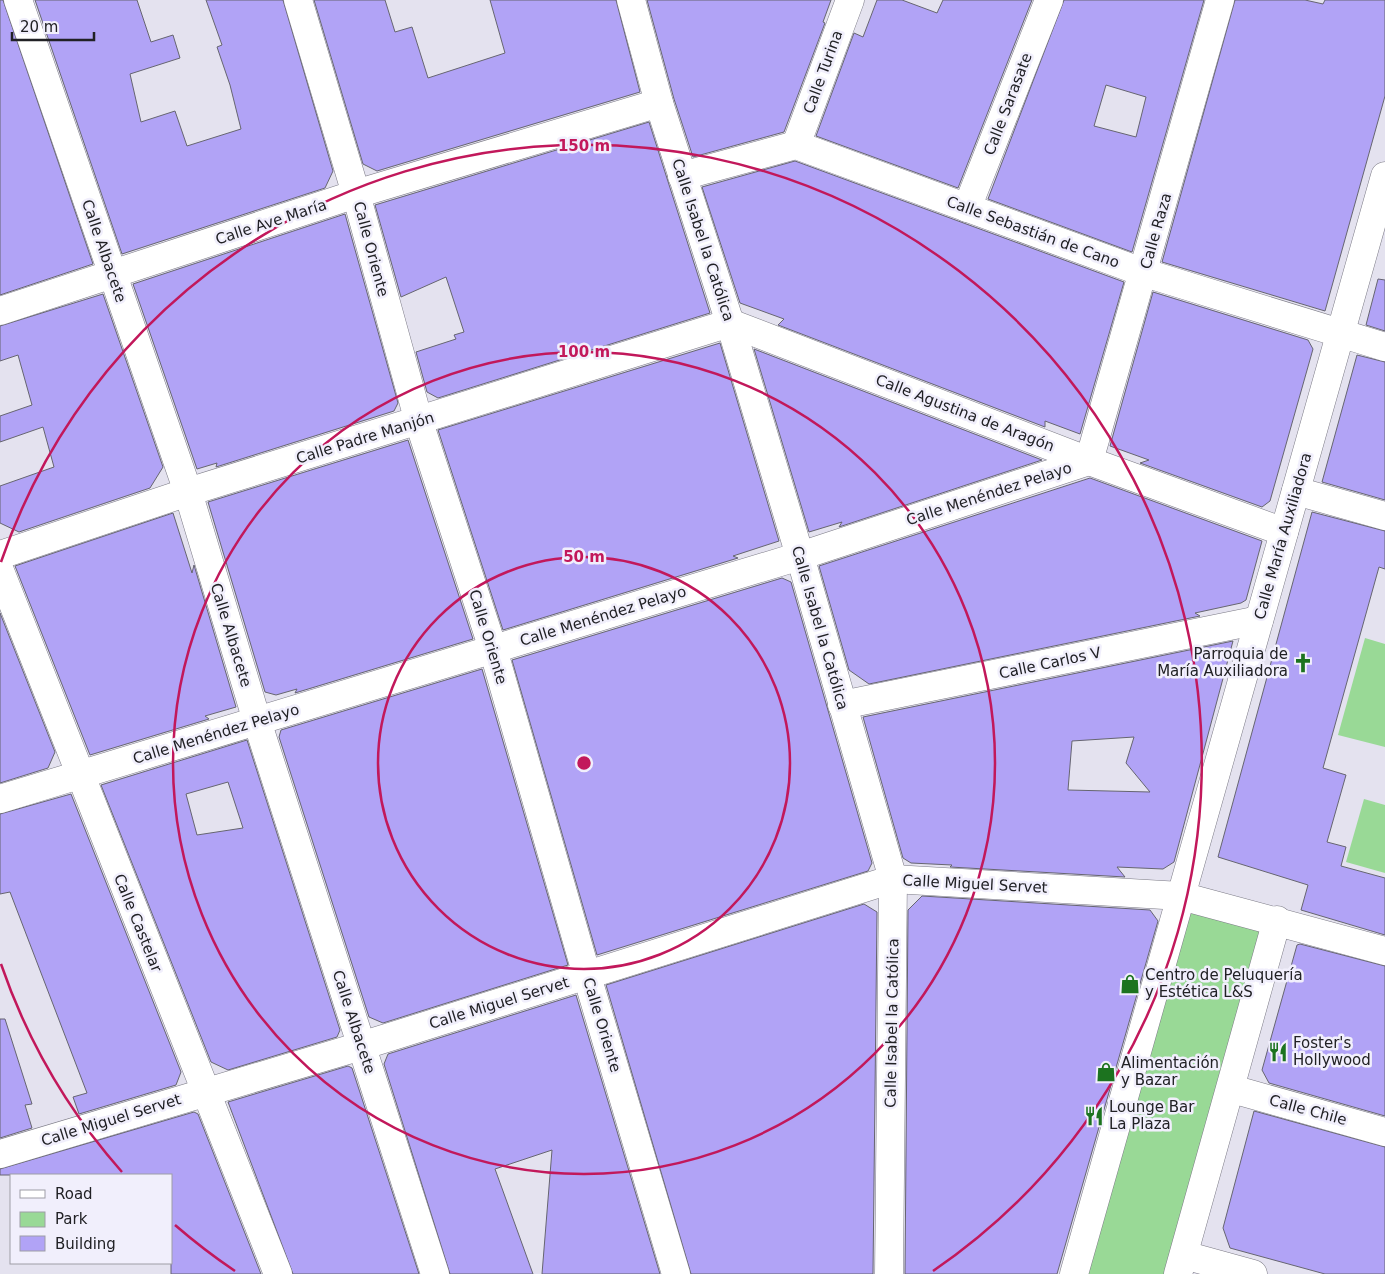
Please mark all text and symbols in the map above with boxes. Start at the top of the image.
scale bar [12,10,95,42]
text: 20 m [20,18,58,36]
street label: Calle Turina [800,28,846,116]
street label: Calle Sarasate [980,50,1036,158]
text: 150 m [558,137,610,155]
street label: Calle Isabel la Católica [668,156,738,324]
street label: Calle Raza [1137,191,1175,271]
street label: Calle Sebastián de Cano [944,192,1122,272]
street label: Calle Ave María [213,196,329,248]
street label: Calle Albacete [78,197,130,305]
street label: Calle Oriente [350,199,392,299]
text: 100 m [558,343,610,361]
street label: Calle Agustina de Aragón [873,371,1057,455]
street label: Calle Padre Manjón [294,408,436,468]
street label: Calle María Auxiliadora [1251,450,1315,622]
street label: Calle Menéndez Pelayo [904,459,1074,529]
street label: Calle Isabel la Católica [788,544,852,712]
text: 50 m [563,548,605,566]
street label: Calle Albacete [207,581,255,689]
street label: Calle Menéndez Pelayo [518,582,688,650]
street label: Calle Oriente [465,588,511,686]
street label: Calle Carlos V [997,643,1103,683]
place label: Parroquia de María Auxiliadora [1157,645,1288,680]
church icon: Parroquia de María Auxiliadora [1292,652,1314,674]
street label: Calle Menéndez Pelayo [131,700,301,768]
centre of rings [575,754,593,772]
street label: Calle Castelar [110,871,166,975]
street label: Calle Miguel Servet [902,871,1048,897]
street label: Calle Isabel la Católica [882,938,902,1108]
place label: Centro de Peluquería y Estética L&S [1145,966,1303,1001]
street label: Calle Albacete [329,968,379,1076]
street label: Calle Miguel Servet [427,973,571,1033]
shop icon: Centro de Peluquería y Estética L&S [1119,973,1141,995]
street label: Calle Oriente [579,976,625,1074]
place label: Foster's Hollywood [1293,1034,1371,1069]
restaurant icon: Foster's Hollywood [1267,1041,1289,1063]
place label: Alimentación y Bazar [1121,1054,1219,1089]
shop icon: Alimentación y Bazar [1095,1061,1117,1083]
street label: Calle Miguel Servet [39,1090,183,1150]
street label: Calle Chile [1267,1091,1349,1129]
place label: Lounge Bar La Plaza [1109,1098,1195,1133]
restaurant icon: Lounge Bar La Plaza [1083,1105,1105,1127]
legend [10,1174,172,1264]
text: Road [55,1185,93,1203]
text: Park [55,1210,88,1228]
text: Building [55,1235,116,1253]

